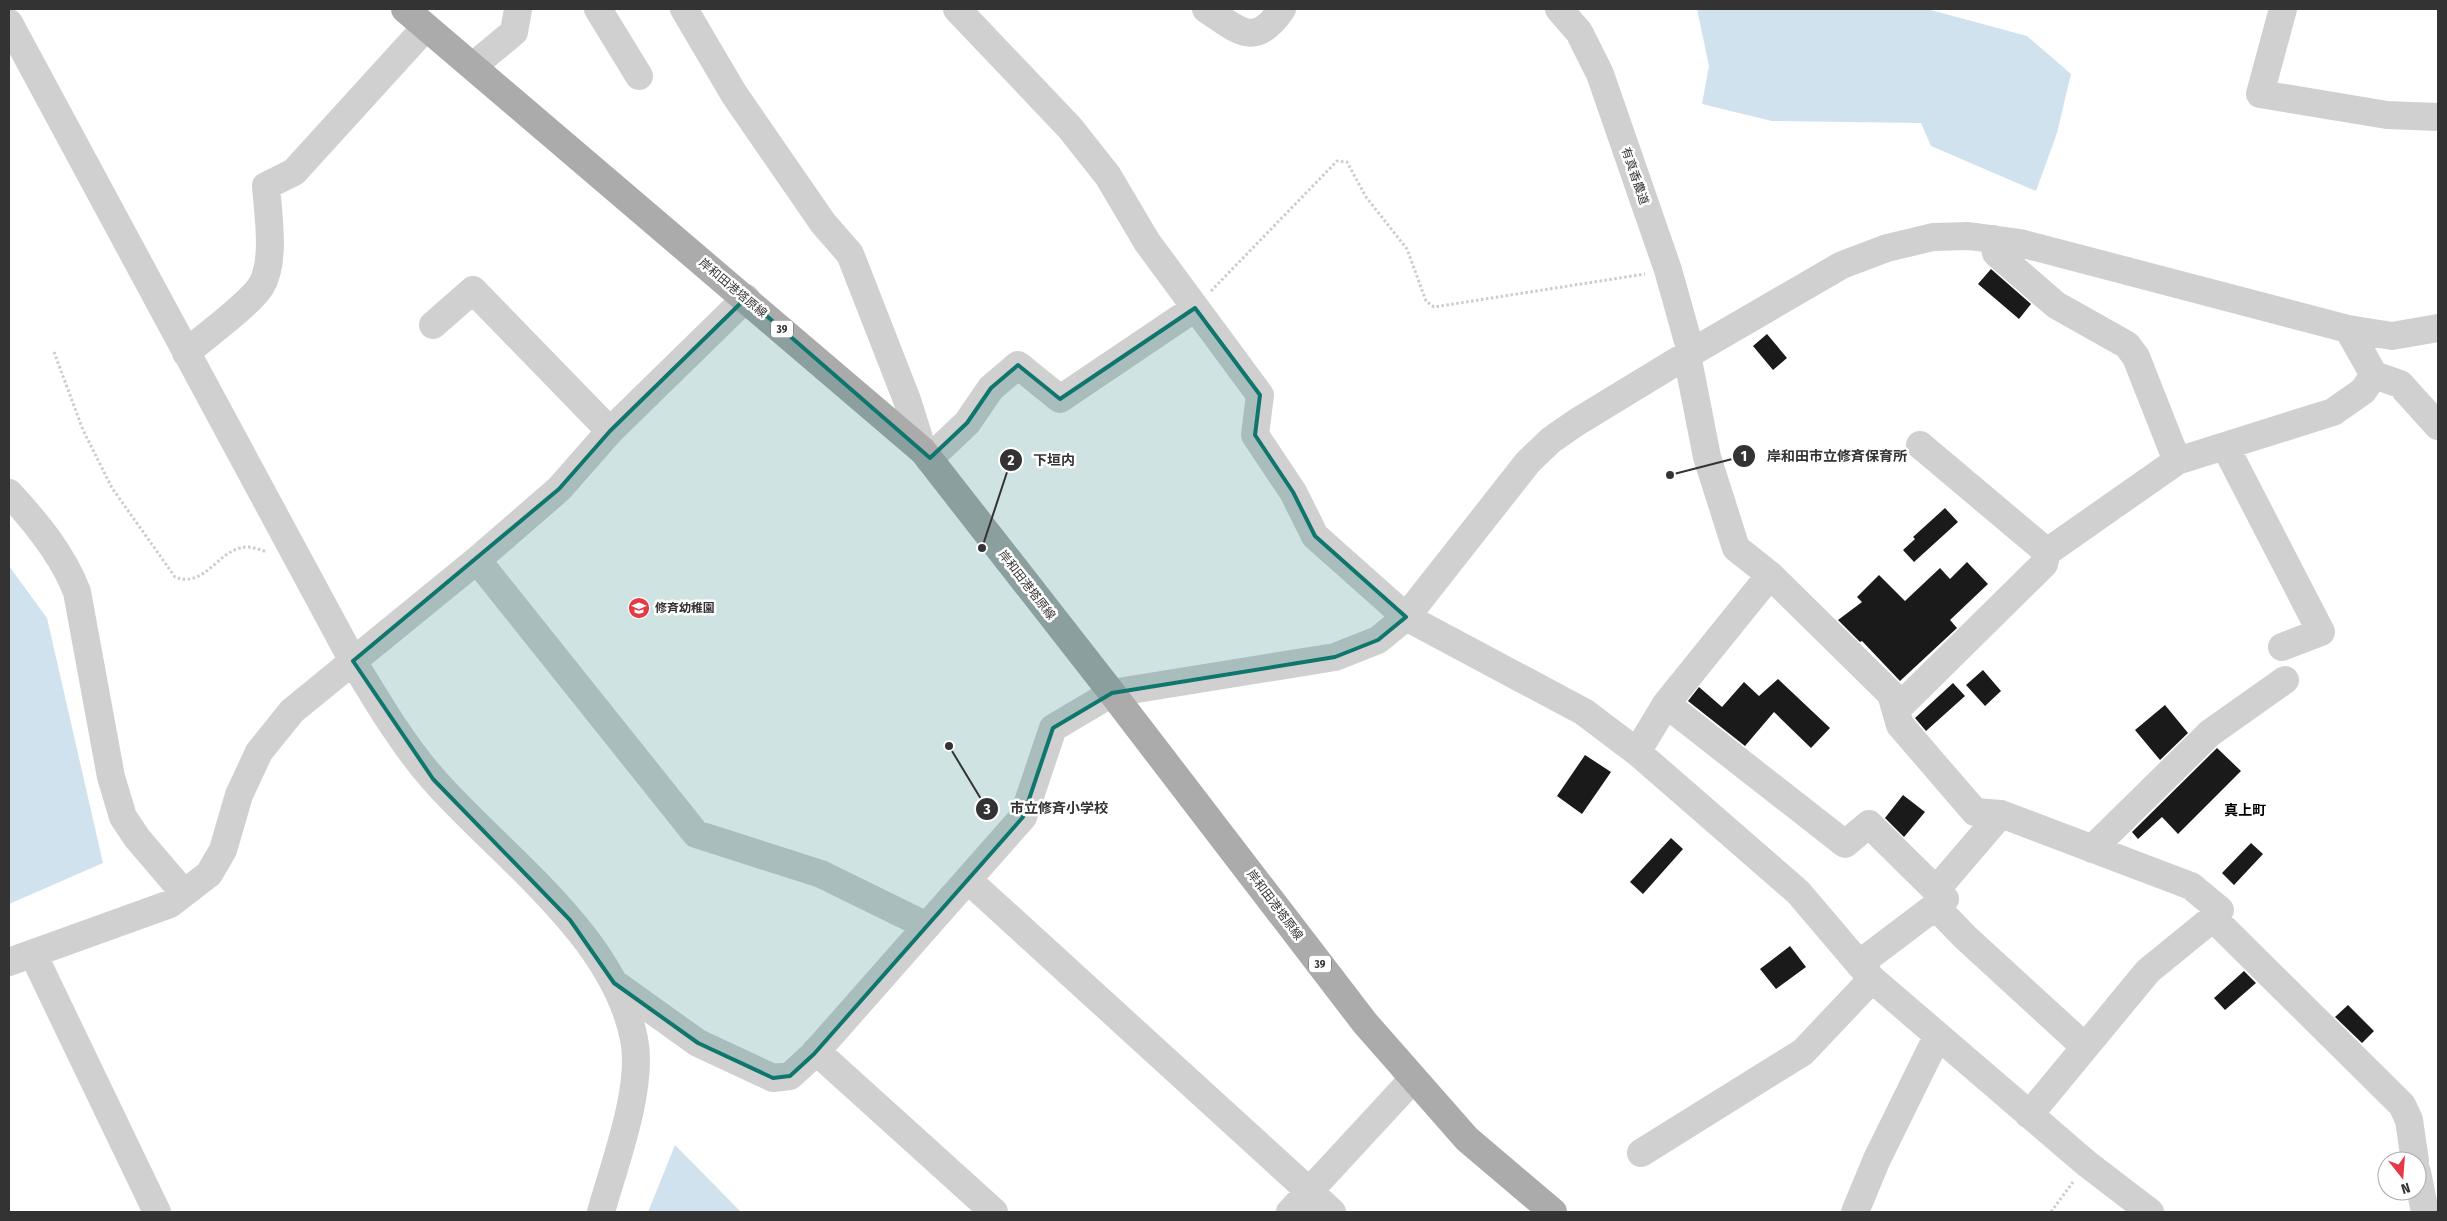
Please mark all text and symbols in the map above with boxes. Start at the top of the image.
street label: 有真香農道 [1619,145,1651,207]
street label: 岸和田港塔原線 [696,256,770,320]
road number: 39 [771,320,793,338]
callout: 岸和田市立修斉保育所 [1732,442,1917,471]
callout: 下垣内 [998,445,1085,474]
text: 1 [1741,447,1747,465]
text: 岸和田市立修斉保育所 [1767,448,1907,465]
text: 2 [1007,451,1015,469]
text: 下垣内 [1033,452,1075,469]
street label: 岸和田港塔原線 [996,548,1058,622]
school or university icon: 修斉幼稚園 [627,596,651,620]
place label: 修斉幼稚園 [655,601,715,615]
callout: 市立修斉小学校 [975,794,1118,823]
text: 3 [982,800,991,818]
text: 市立修斉小学校 [1010,800,1108,817]
district label: 真上町 [2224,802,2266,819]
street label: 岸和田港塔原線 [1244,867,1306,943]
road number: 39 [1309,956,1331,972]
north arrow [2377,1151,2427,1201]
text: N [2399,1179,2412,1197]

